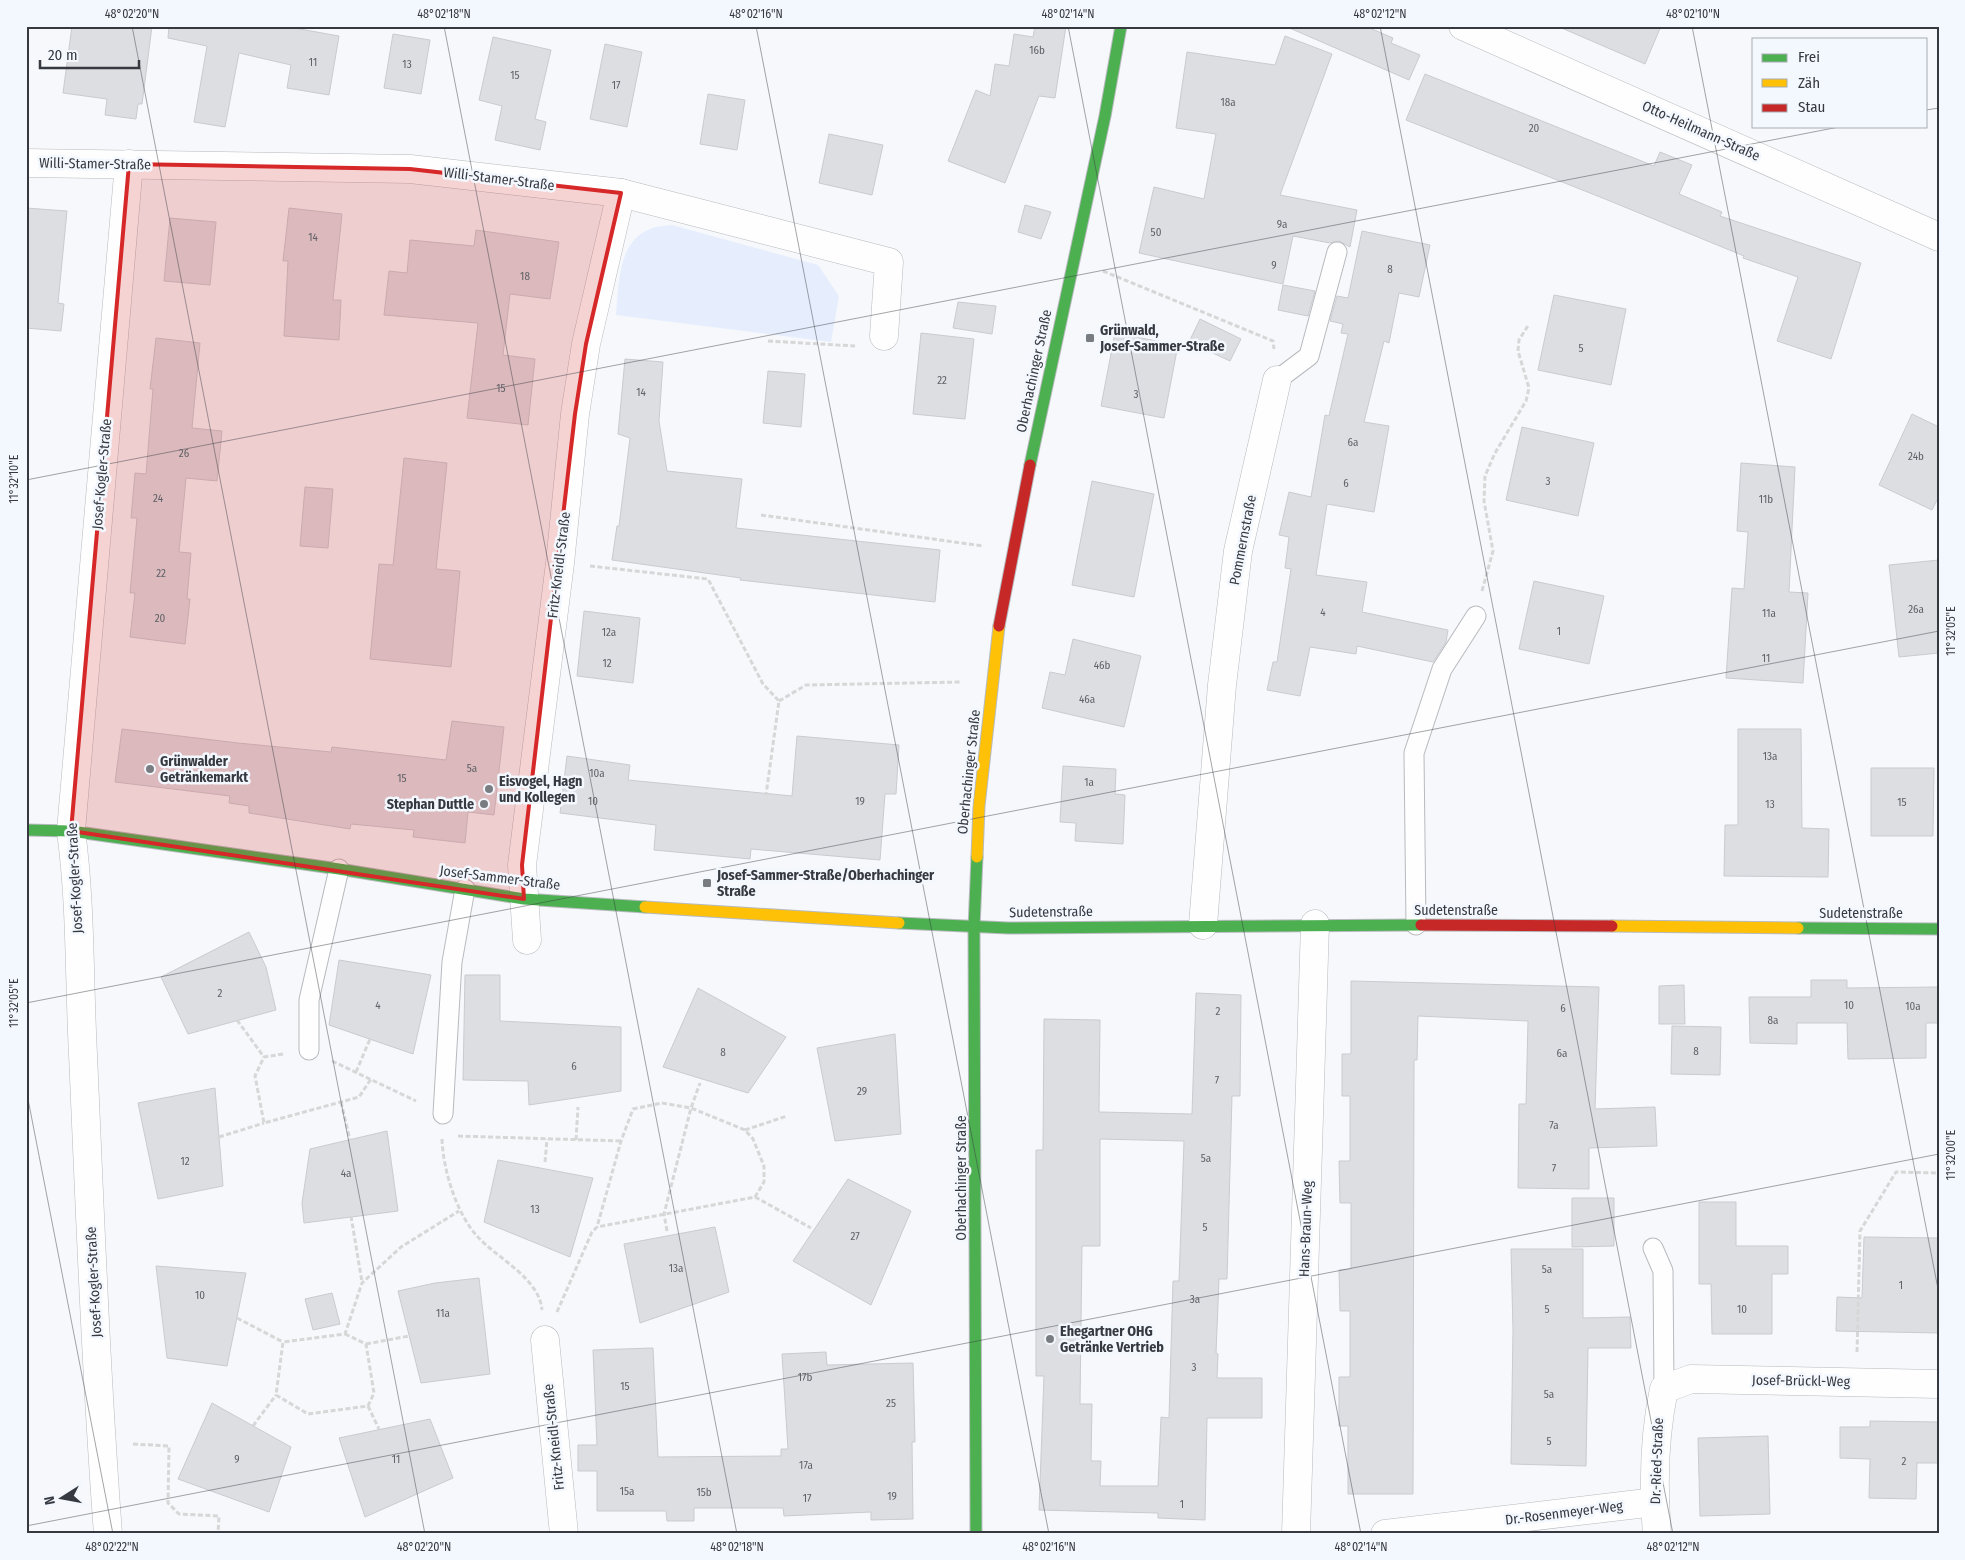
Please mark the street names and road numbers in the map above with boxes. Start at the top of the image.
street label: Otto-Heilmann-Straße [1639,97,1763,165]
street label: Willi-Stamer-Straße [39,155,151,173]
street label: Willi-Stamer-Straße [442,164,556,194]
street label: Oberhachinger Straße [1013,308,1055,434]
street label: Josef-Kogler-Straße [89,418,115,530]
street label: Pommernstraße [1226,494,1260,586]
street label: Fritz-Kneidl-Straße [544,511,574,619]
street label: Oberhachinger Straße [954,709,984,835]
street label: Josef-Kogler-Straße [64,822,86,934]
street label: Josef-Sammer-Straße [439,862,561,894]
street label: Sudetenstraße [1414,902,1498,919]
street label: Sudetenstraße [1009,903,1093,921]
street label: Sudetenstraße [1819,905,1903,922]
street label: Oberhachinger Straße [953,1115,970,1241]
street label: Hans-Braun-Weg [1296,1180,1316,1277]
street label: Josef-Kogler-Straße [83,1226,105,1338]
street label: Josef-Brückl-Weg [1752,1372,1851,1390]
street label: Fritz-Kneidl-Straße [540,1383,568,1491]
street label: Dr.-Ried-Straße [1647,1417,1667,1505]
street label: Dr.-Rosenmeyer-Weg [1504,1497,1624,1529]

